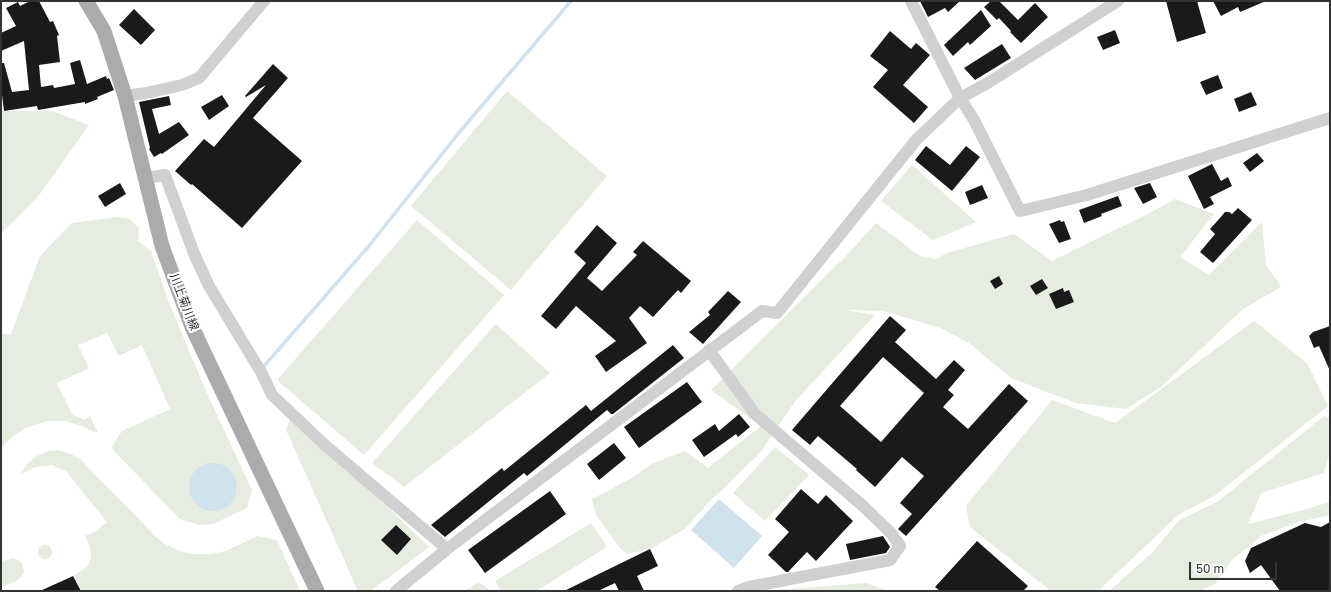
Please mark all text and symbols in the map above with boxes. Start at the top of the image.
street label: 川上菊川線 [167,271,201,333]
scale bar [1191,554,1279,580]
text: 50 m [1196,561,1224,576]

